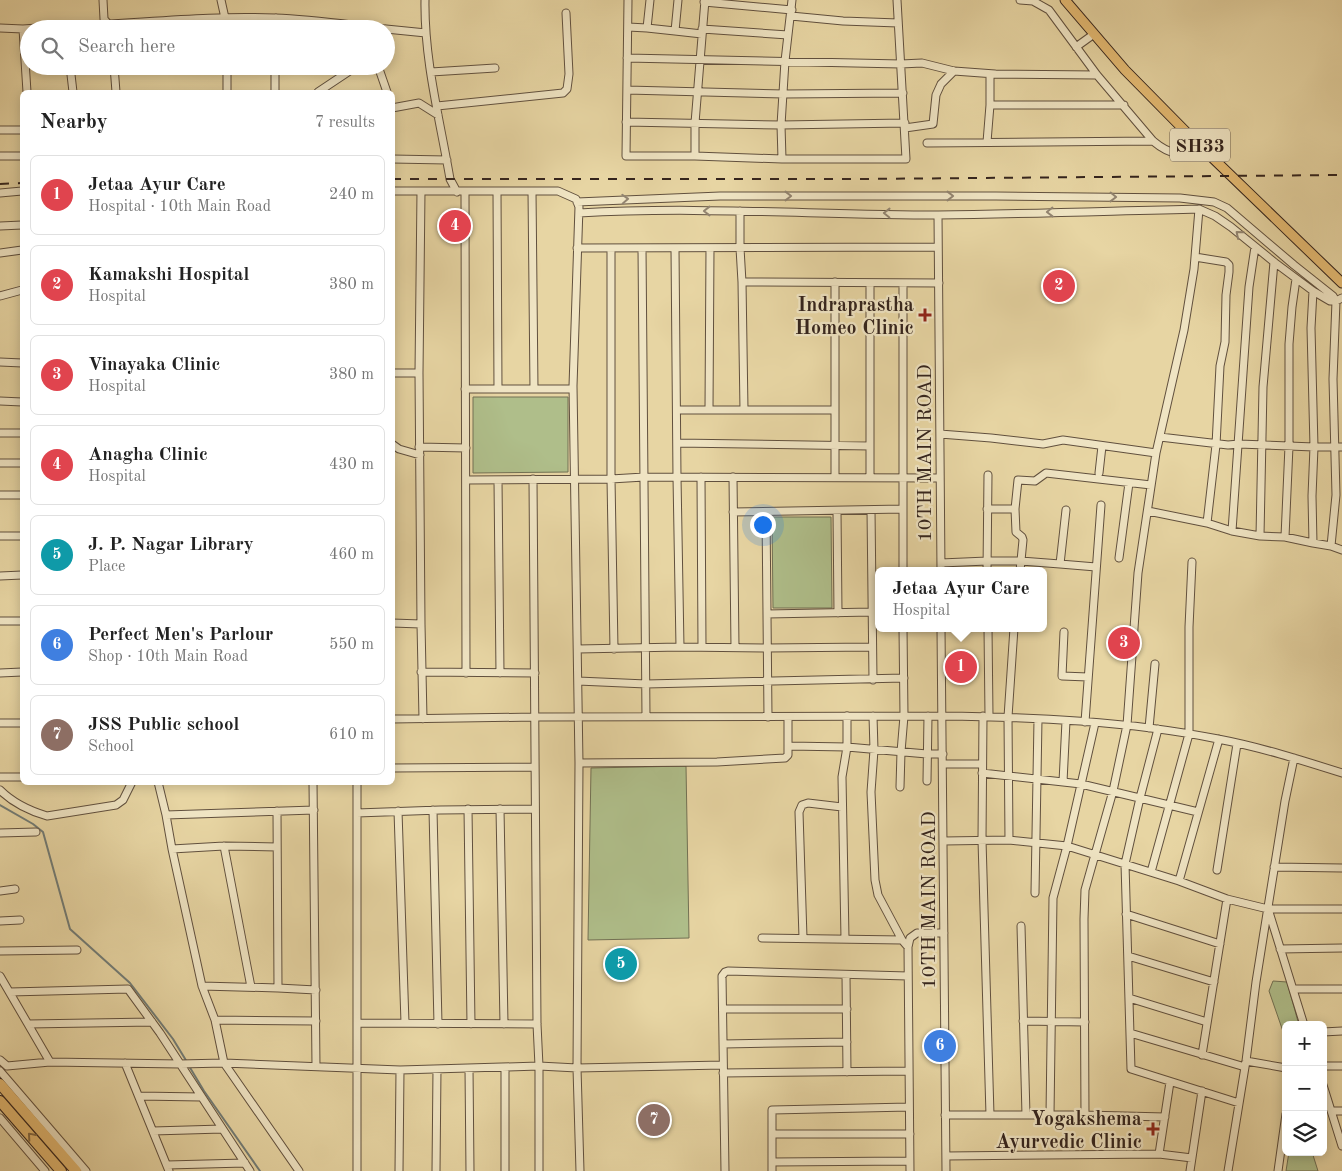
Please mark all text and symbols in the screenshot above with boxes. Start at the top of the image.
search box [20,20,395,75]
icon: search [38,34,66,62]
text: Search here [78,38,175,57]
text: Nearby [40,112,108,133]
text: 7 results [315,115,375,131]
road number: SH33 [1170,128,1230,162]
text: Jetaa Ayur Care [88,176,226,195]
text: 1 [52,187,62,203]
text: 240 m [329,187,374,203]
one-way arrow [784,191,792,201]
one-way arrow [947,191,955,201]
one-way arrow [1109,192,1117,203]
one-way arrow [622,194,630,205]
text: Hospital · 10th Main Road [88,199,271,215]
one-way arrow [703,206,711,216]
pin: 4 [439,207,471,245]
one-way arrow [1045,207,1053,217]
one-way arrow [883,208,891,219]
one-way arrow [1236,231,1245,240]
text: Kamakshi Hospital [88,266,249,285]
pin: 2 [1043,267,1075,305]
text: 2 [52,277,62,293]
text: 380 m [329,277,374,293]
text: Hospital [88,289,146,305]
place label: Indraprastha Homeo Clinic [795,296,914,339]
marker: Indraprastha Homeo Clinic [918,308,932,322]
text: Vinayaka Clinic [88,356,220,375]
street label: 10TH MAIN ROAD [916,364,936,542]
text: 3 [52,367,62,383]
text: 380 m [329,367,374,383]
text: Hospital [88,379,146,395]
text: Anagha Clinic [88,446,208,465]
text: 4 [52,457,62,473]
text: 430 m [329,457,374,473]
text: Hospital [88,469,146,485]
your location [750,512,776,538]
text: J. P. Nagar Library [88,536,254,555]
text: 5 [52,547,62,563]
text: 460 m [329,547,374,563]
text: Place [88,559,125,575]
popup [875,567,1047,632]
text: Jetaa Ayur Care [892,580,1030,599]
text: Hospital [892,603,950,619]
pin: 3 [1108,624,1140,662]
text: Perfect Men's Parlour [88,626,273,645]
text: 6 [52,637,62,653]
text: 550 m [329,637,374,653]
pin: 1 [945,648,977,686]
text: Shop · 10th Main Road [88,649,248,665]
text: JSS Public school [88,716,239,735]
text: 7 [52,727,62,743]
text: 610 m [329,727,374,743]
text: School [88,739,134,755]
street label: 10TH MAIN ROAD [920,811,940,989]
pin: 5 [605,945,637,983]
map controls [1282,1021,1327,1156]
button: + [1282,1021,1327,1066]
pin: 6 [924,1027,956,1065]
button: − [1282,1066,1327,1111]
pin: 7 [638,1101,670,1139]
place label: Yogakshema Ayurvedic Clinic [995,1110,1142,1153]
button: layers [1282,1111,1327,1156]
marker: Yogakshema Ayurvedic Clinic [1146,1122,1160,1136]
one-way arrow [27,1133,36,1142]

